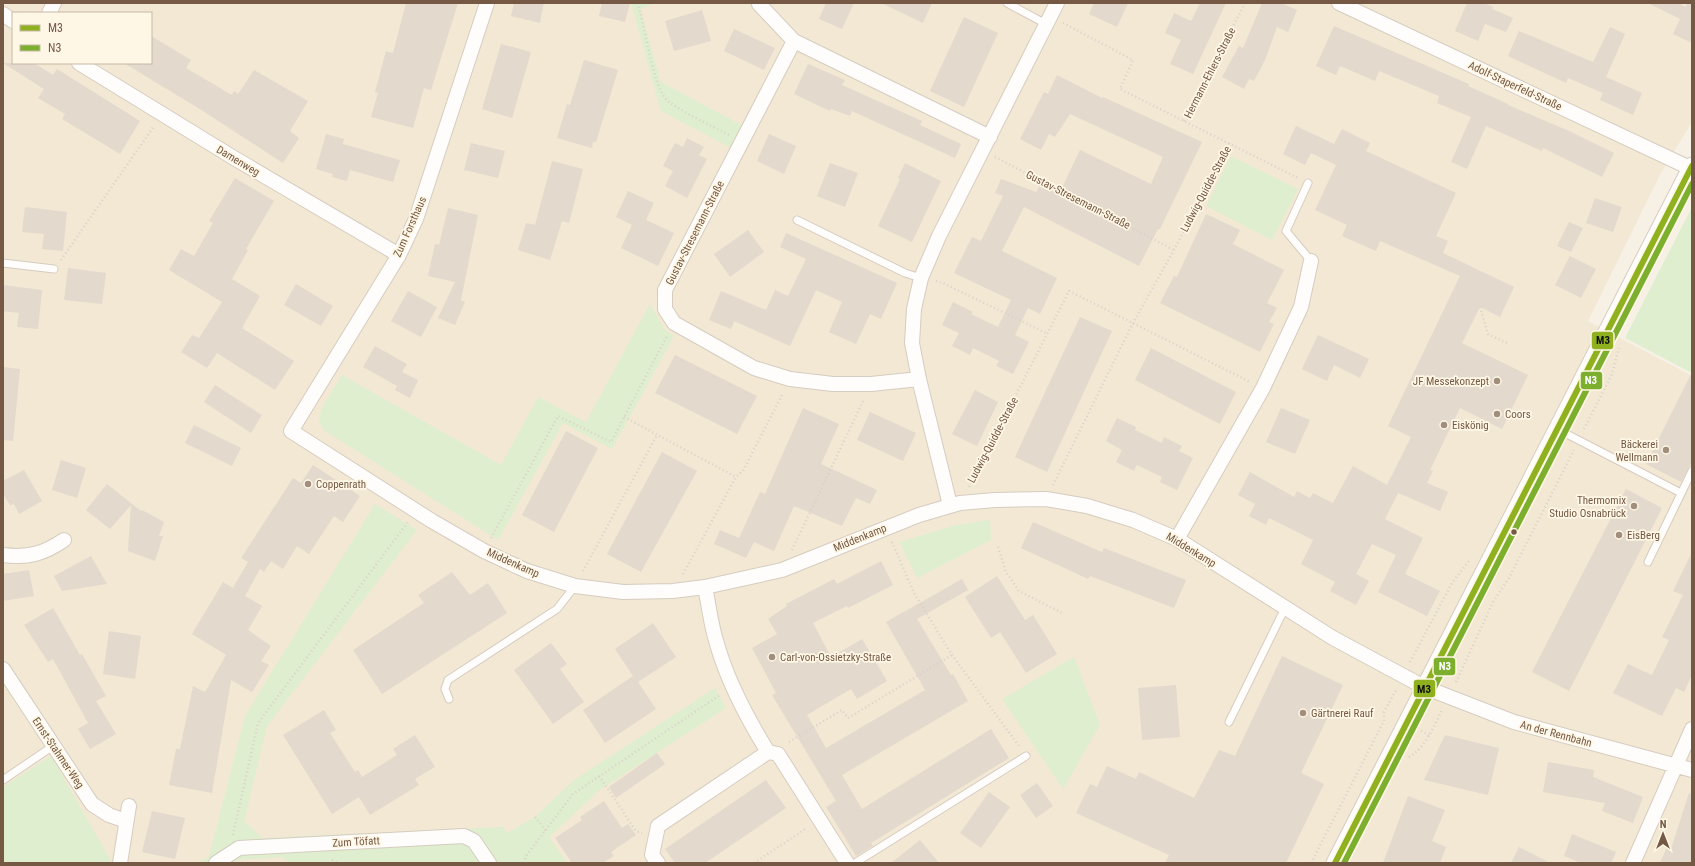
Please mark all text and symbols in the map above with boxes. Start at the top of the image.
legend [12,12,152,64]
text: M3 [48,21,63,35]
street label: Hermann-Ehlers-Straße [1181,25,1239,121]
text: N3 [48,41,61,55]
street label: Adolf-Staperfeld-Straße [1466,59,1564,113]
street label: Damenweg [214,143,262,179]
street label: Ludwig-Quidde-Straße [1178,144,1234,234]
street label: Gustav-Stresemann-Straße [1024,168,1132,232]
street label: Gustav-Stresemann-Straße [663,179,727,287]
street label: Zum Forsthaus [391,195,429,259]
line badge: M3 [1591,331,1614,350]
text: M3 [1596,334,1610,347]
line badge: N3 [1580,371,1603,390]
text: N3 [1585,374,1598,387]
place label: JF Messekonzept [1413,375,1489,388]
marker: JF Messekonzept [1492,376,1502,386]
street label: Ludwig-Quidde-Straße [965,395,1021,485]
place label: Coors [1505,408,1531,421]
marker: Coors [1492,409,1502,419]
place label: Eiskönig [1452,419,1489,432]
marker: Eiskönig [1439,420,1449,430]
place label: Bäckerei Wellmann [1615,438,1658,464]
marker: Bäckerei Wellmann [1661,445,1671,455]
place label: Coppenrath [316,478,366,491]
marker: Coppenrath [303,479,313,489]
place label: Thermomix Studio Osnabrück [1549,494,1626,520]
marker: Thermomix Studio Osnabrück [1629,501,1639,511]
street label: Middenkamp [832,521,888,555]
unlabelled marker [1509,527,1519,537]
place label: EisBerg [1627,529,1660,542]
street label: Middenkamp [1164,530,1218,570]
marker: EisBerg [1614,530,1624,540]
street label: Middenkamp [485,546,541,580]
place label: Carl-von-Ossietzky-Straße [780,651,891,664]
marker: Carl-von-Ossietzky-Straße [767,652,777,662]
line badge: N3 [1433,657,1456,676]
text: N3 [1439,660,1452,673]
line badge: M3 [1413,679,1436,698]
text: M3 [1417,683,1431,696]
place label: Gärtnerei Rauf [1311,707,1374,720]
marker: Gärtnerei Rauf [1298,708,1308,718]
street label: Ernst-Stahmer-Weg [29,715,87,791]
street label: An der Rennbahn [1519,718,1593,750]
north arrow [1643,814,1683,854]
text: N [1660,818,1667,831]
street label: Zum Töfatt [332,834,380,850]

